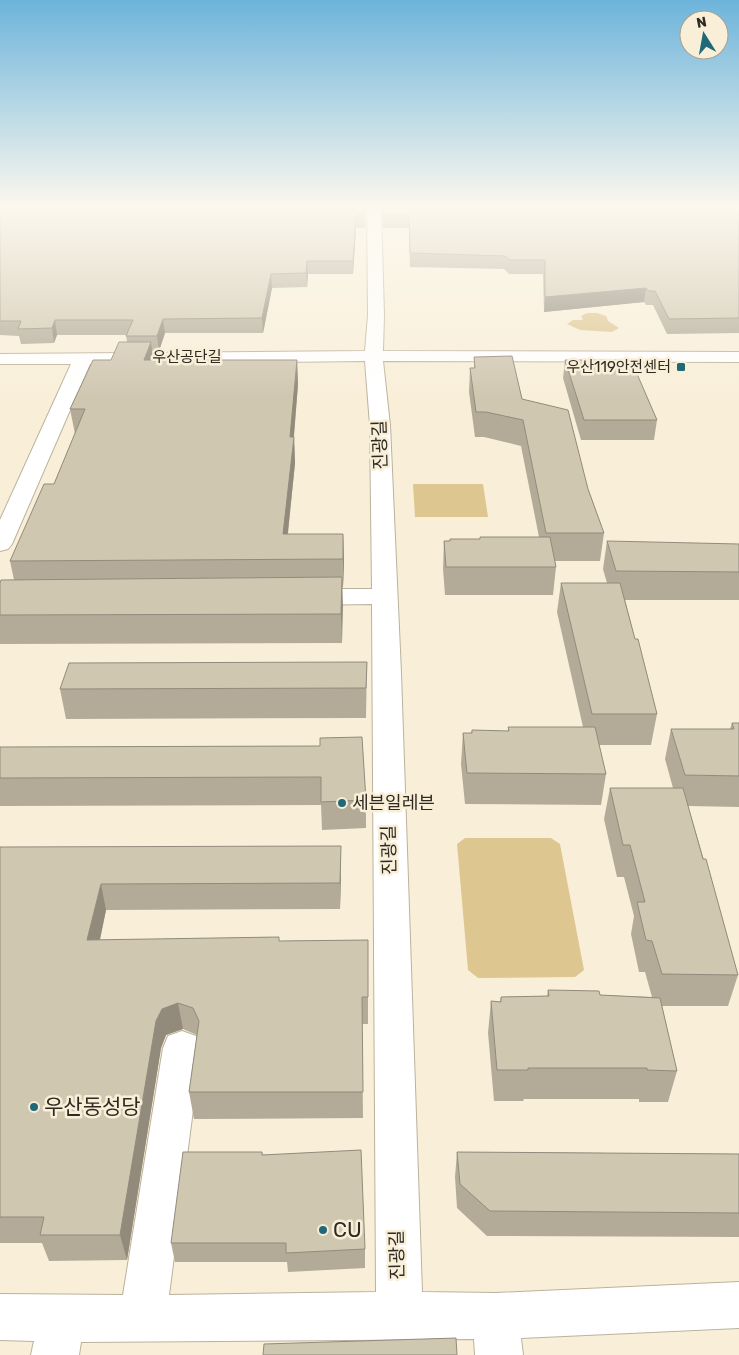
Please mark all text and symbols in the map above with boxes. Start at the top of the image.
north arrow [679,10,729,60]
text: N [695,13,708,32]
street label: 우산공단길 [152,348,222,366]
place label: 우산119안전센터 [566,358,671,376]
marker: 우산119안전센터 [675,361,687,373]
street label: 진광길 [368,420,392,470]
place label: 세븐일레븐 [352,792,435,814]
marker: 세븐일레븐 [336,797,348,809]
street label: 진광길 [378,825,400,875]
place label: 우산동성당 [44,1094,141,1119]
marker: 우산동성당 [28,1101,40,1113]
place label: CU [333,1217,362,1242]
marker: CU [317,1224,329,1236]
street label: 진광길 [386,1230,408,1280]

